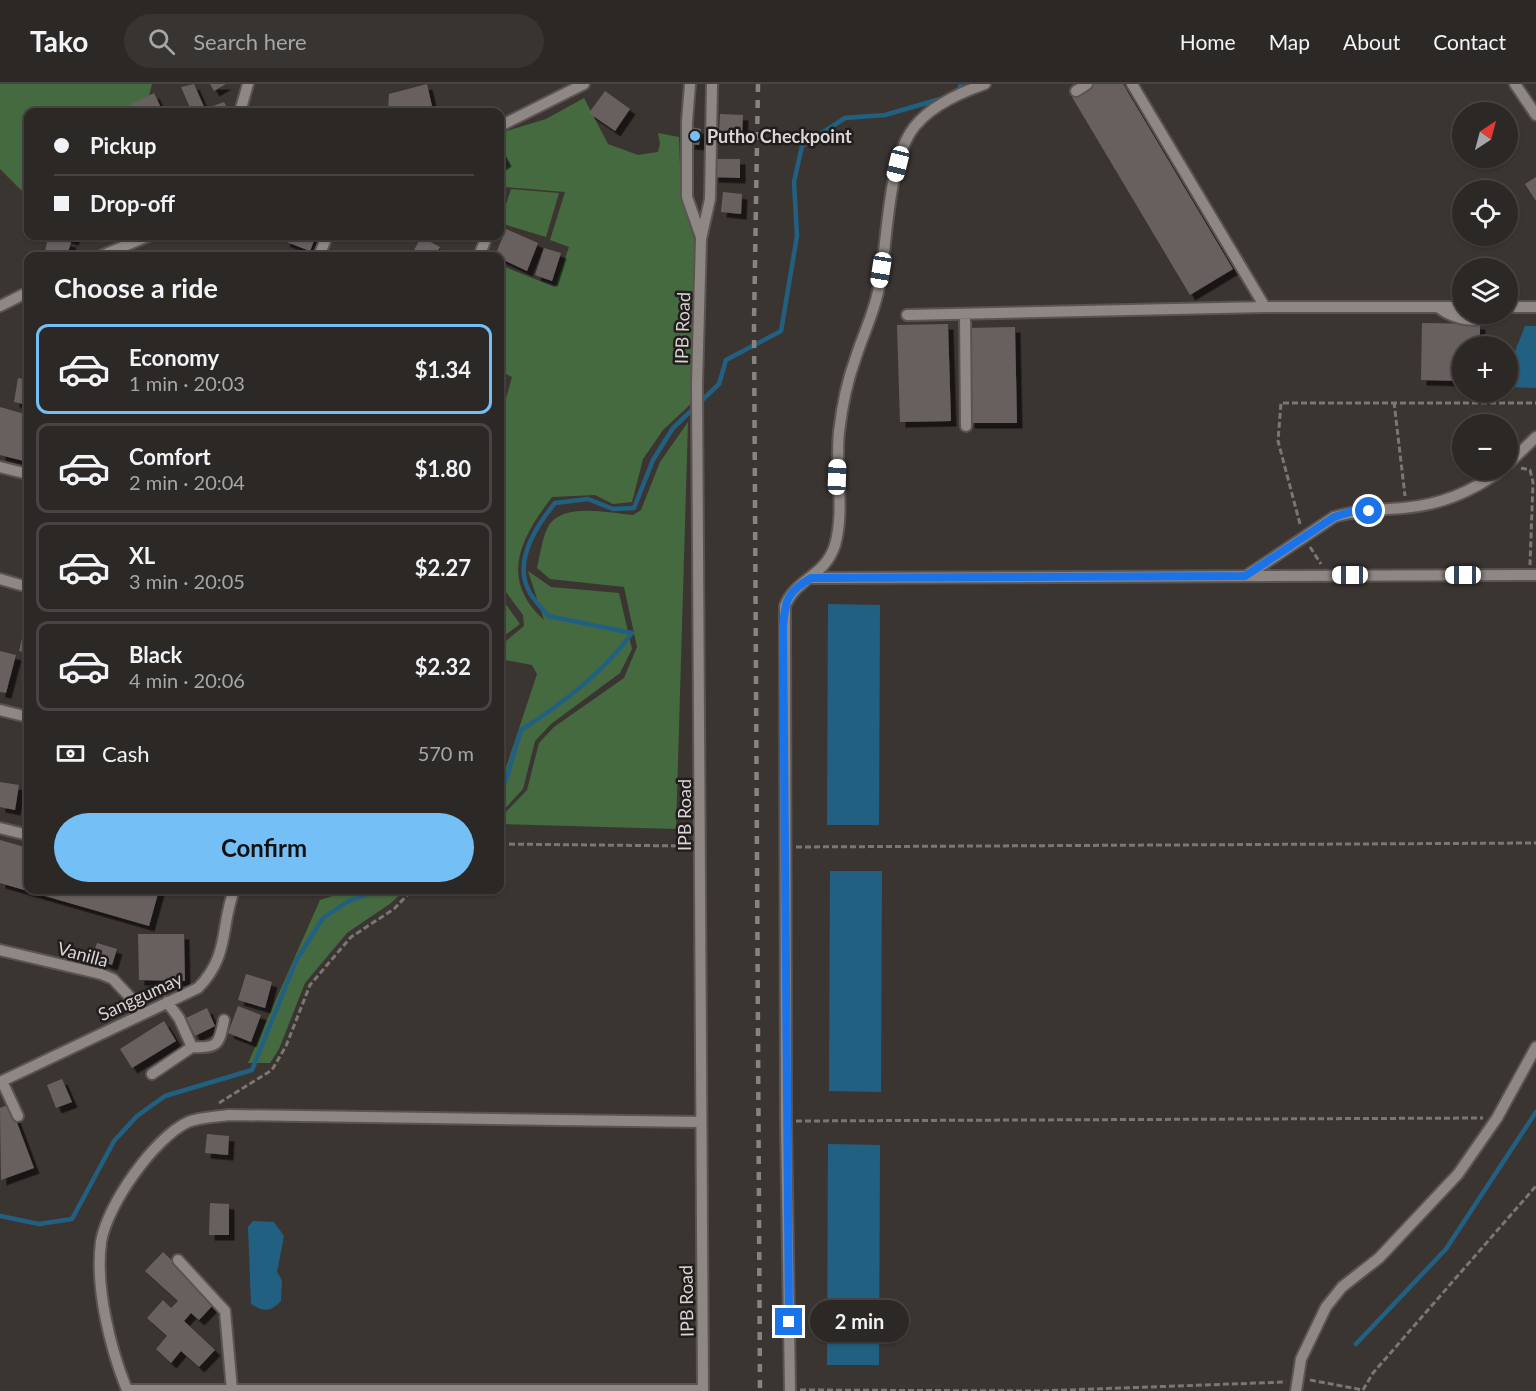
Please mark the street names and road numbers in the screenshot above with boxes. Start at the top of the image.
street label: IPB Road [670,292,694,364]
street label: IPB Road [673,779,695,851]
street label: Vanilla [55,937,111,971]
street label: Sanggumay [94,967,186,1025]
street label: IPB Road [674,1265,698,1337]

